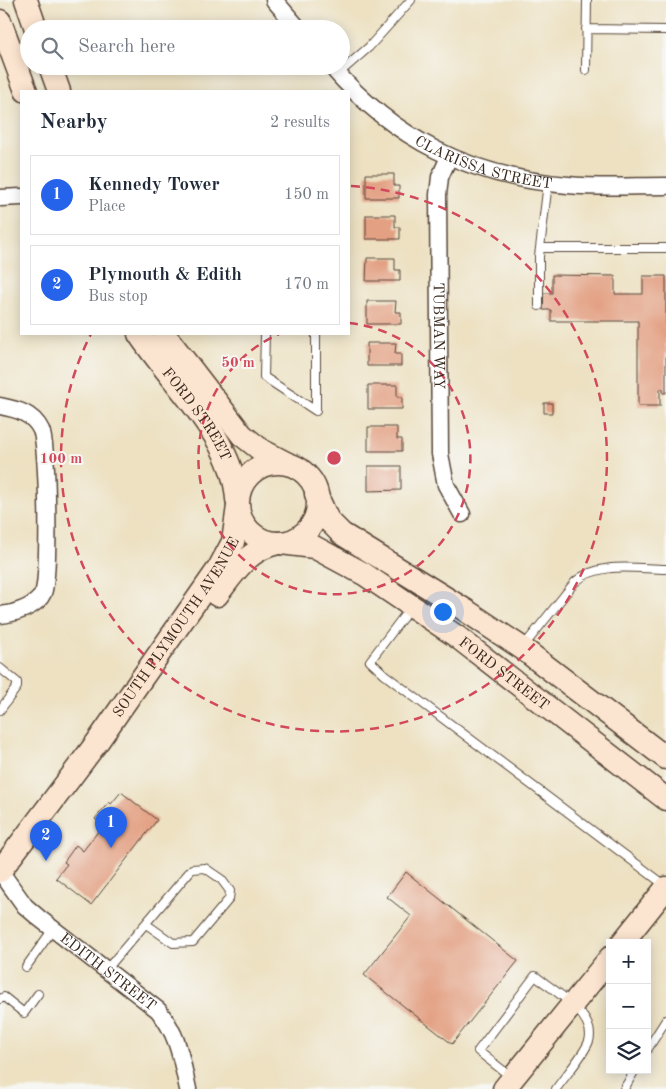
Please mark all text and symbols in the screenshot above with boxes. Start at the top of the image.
search box [20,20,350,75]
icon: search [38,34,66,62]
text: Search here [78,38,175,57]
text: Nearby [40,112,108,133]
text: 2 results [270,115,330,131]
street label: CLARISSA STREET [412,134,553,192]
text: Kennedy Tower [88,176,220,195]
text: 1 [52,187,62,203]
text: 150 m [284,187,329,203]
text: Place [88,199,125,215]
text: Plymouth & Edith [88,266,242,285]
text: 2 [52,277,62,293]
text: 170 m [284,277,329,293]
street label: TUBMAN WAY [430,282,446,390]
text: Bus stop [88,289,148,305]
text: 50 m [221,356,255,371]
street label: FORD STREET [158,366,233,463]
centre of rings [325,449,343,467]
text: 100 m [40,452,82,467]
street label: SOUTH PLYMOUTH AVENUE [111,535,243,721]
your location [430,599,456,625]
street label: FORD STREET [455,635,551,714]
pin: 1 [95,807,127,848]
pin: 2 [30,820,62,861]
street label: EDITH STREET [56,931,158,1014]
map controls [606,939,651,1074]
button: + [606,939,651,984]
button: − [606,984,651,1029]
button: layers [606,1029,651,1074]

